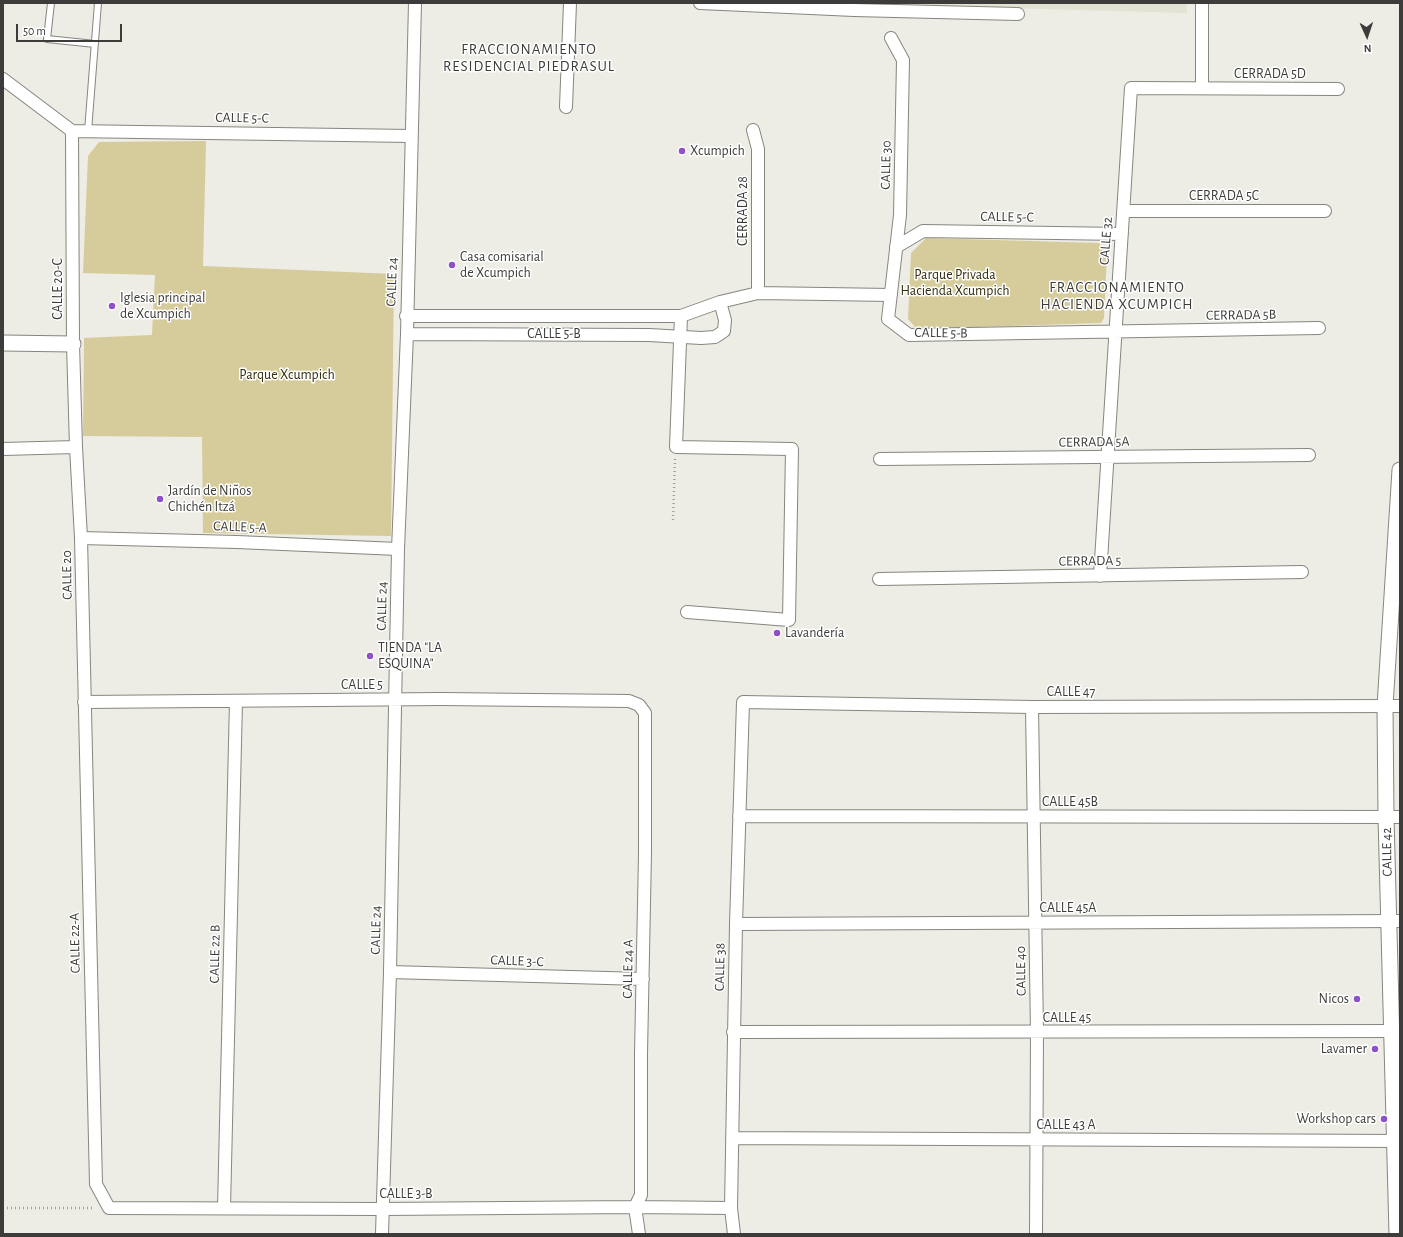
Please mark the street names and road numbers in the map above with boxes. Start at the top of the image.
street label: CERRADA 5D [1234,66,1306,82]
street label: CALLE 5-C [215,109,269,127]
street label: CALLE 30 [877,140,895,190]
street label: CERRADA 28 [735,176,751,246]
street label: CERRADA 5C [1189,188,1259,204]
street label: CALLE 5-C [980,208,1034,226]
street label: CALLE 32 [1096,216,1116,266]
street label: CALLE 24 [383,257,401,307]
street label: CALLE 20-C [50,258,66,320]
street label: CERRADA 5B [1206,306,1276,324]
street label: CALLE 5-B [914,324,968,342]
street label: CALLE 5-B [527,326,581,342]
street label: CERRADA 5A [1058,433,1130,451]
street label: CALLE 5-A [213,518,267,536]
street label: CALLE 20 [58,550,76,600]
street label: CERRADA 5 [1058,552,1122,570]
street label: CALLE 24 [373,581,391,631]
street label: CALLE 5 [341,677,383,693]
street label: CALLE 47 [1047,684,1095,700]
street label: CALLE 45B [1042,794,1098,810]
street label: CALLE 42 [1378,827,1396,877]
street label: CALLE 45A [1040,900,1096,916]
street label: CALLE 24 [367,905,385,955]
street label: CALLE 22-A [66,913,84,973]
street label: CALLE 22 B [206,925,224,983]
street label: CALLE 24 A [619,939,637,999]
street label: CALLE 38 [711,943,729,991]
street label: CALLE 40 [1012,946,1030,996]
street label: CALLE 3-C [490,952,544,970]
street label: CALLE 45 [1043,1010,1091,1026]
street label: CALLE 43 A [1037,1117,1095,1133]
street label: CALLE 3-B [379,1186,433,1202]

